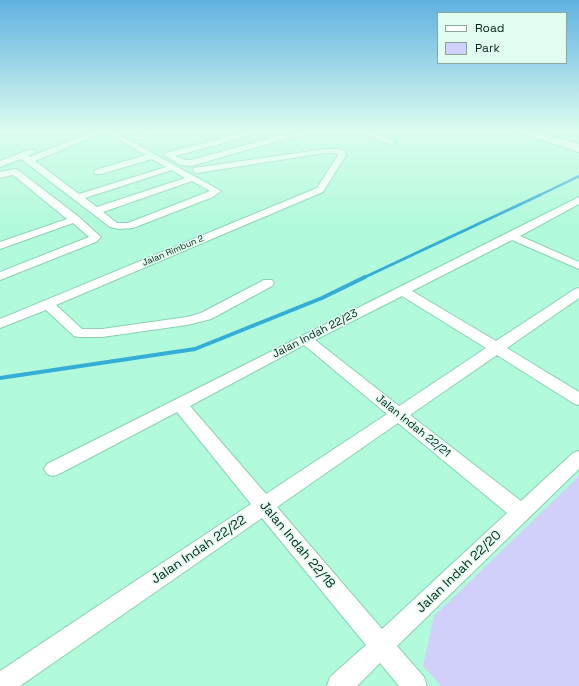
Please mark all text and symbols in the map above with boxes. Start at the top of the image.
legend [437,12,567,64]
text: Road [475,20,504,36]
text: Park [475,40,500,56]
street label: Jalan Rimbun 2 [141,233,205,269]
street label: Jalan Indah 22/23 [270,307,360,361]
street label: Jalan Indah 22/21 [373,392,453,460]
street label: Jalan Indah 22/18 [256,498,338,592]
street label: Jalan Indah 22/22 [149,512,249,588]
street label: Jalan Indah 22/20 [413,528,505,616]

